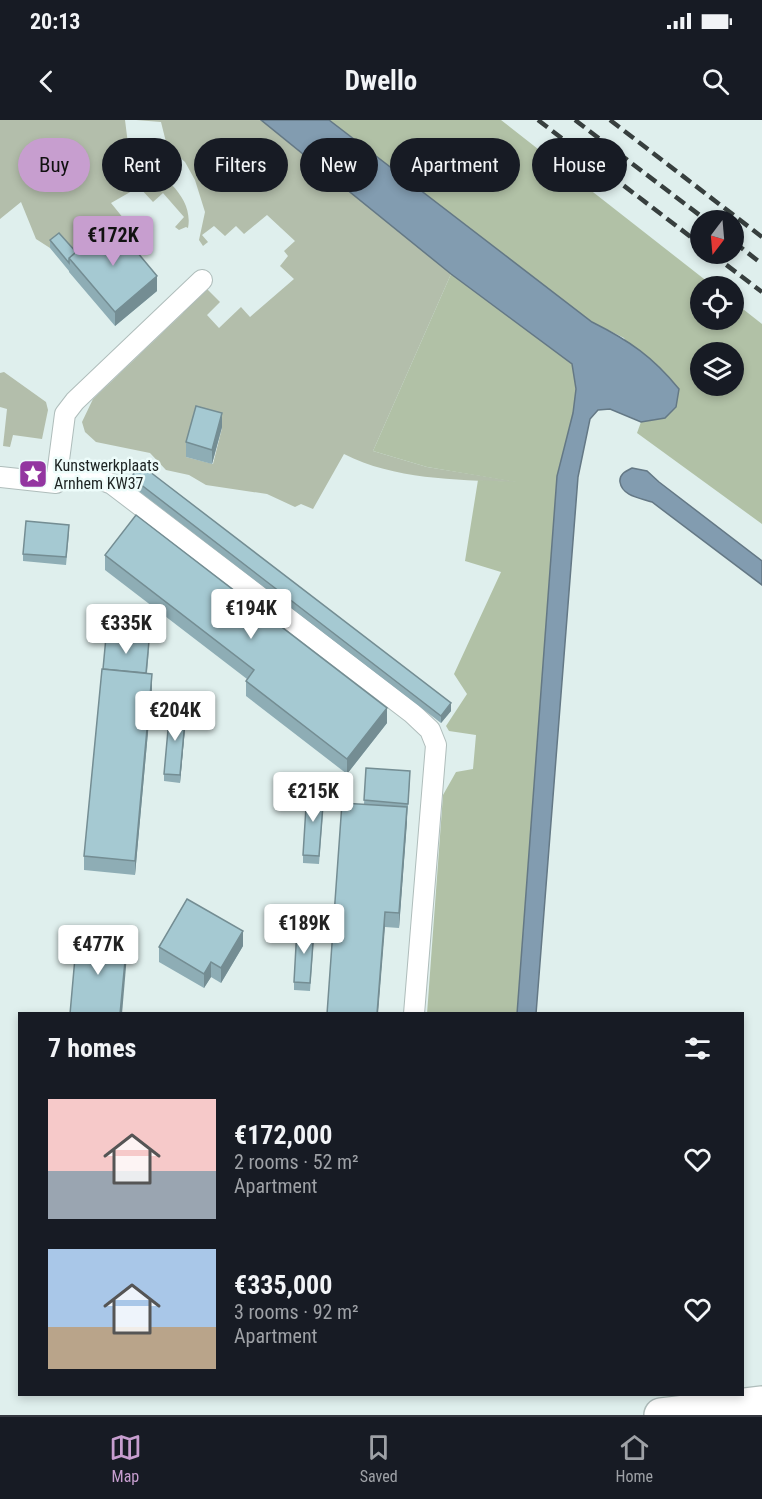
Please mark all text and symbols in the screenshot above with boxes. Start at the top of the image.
text: 20:13 [30,9,81,34]
icon: back [30,65,63,98]
text: Dwello [345,65,417,97]
icon: search [699,65,732,98]
chip: Buy [18,138,90,192]
chip: Rent [102,138,182,192]
chip: Filters [194,138,288,192]
chip: New [300,138,378,192]
chip: Apartment [390,138,520,192]
chip: House [532,138,627,192]
north arrow [690,210,744,264]
map controls [690,210,744,396]
pin: €172K [71,216,155,267]
text: €172K [87,223,139,247]
button: locate [690,276,744,330]
button: layers [690,342,744,396]
place label: Kunstwerkplaats Arnhem KW37 [54,456,159,493]
place icon: Kunstwerkplaats Arnhem KW37 [17,458,49,490]
pin: €194K [209,589,293,640]
text: €194K [225,596,277,620]
pin: €335K [84,604,168,655]
text: €335K [100,611,152,635]
pin: €204K [133,691,217,742]
text: €204K [149,698,201,722]
pin: €215K [271,772,355,823]
text: €215K [287,779,339,803]
pin: €189K [262,904,346,955]
text: €189K [278,911,330,935]
pin: €477K [56,925,140,976]
text: €477K [72,932,124,956]
icon: filters [681,1032,714,1065]
text: 7 homes [48,1033,136,1063]
text: €172,000 [234,1120,332,1150]
icon: home [96,1123,168,1195]
icon: heart [681,1143,714,1176]
text: 2 rooms · 52 m² [234,1150,359,1174]
text: Apartment [234,1174,318,1198]
text: €335,000 [234,1270,332,1300]
icon: home [96,1273,168,1345]
icon: heart [681,1293,714,1326]
text: 3 rooms · 92 m² [234,1300,359,1324]
text: Apartment [234,1324,318,1348]
tab: Map [109,1431,142,1486]
tab: Saved [360,1431,398,1486]
tab: Home [616,1431,653,1486]

